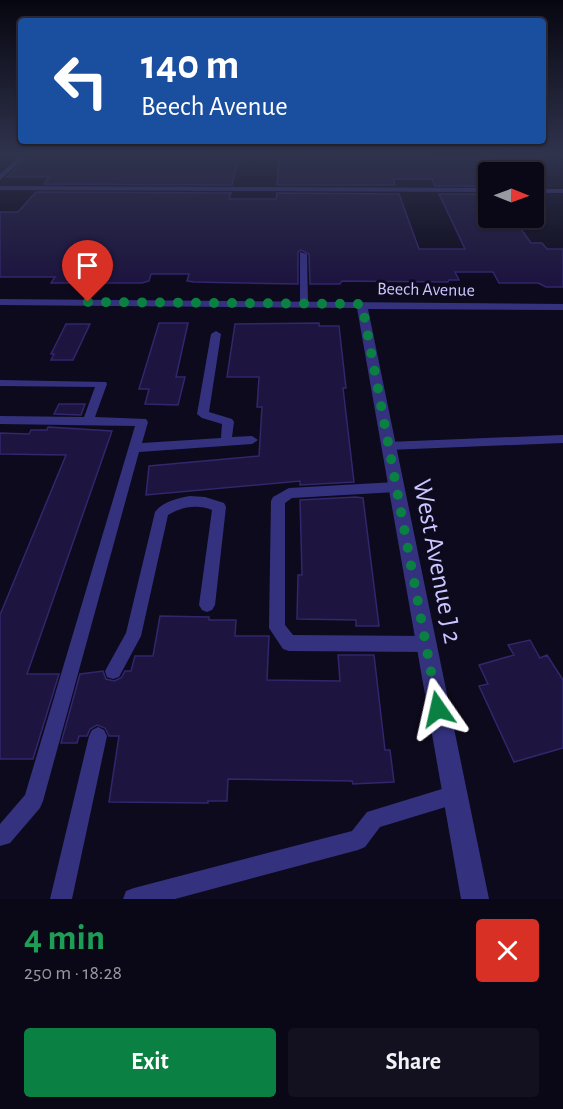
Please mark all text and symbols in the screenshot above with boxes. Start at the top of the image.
icon: left [42,42,120,120]
text: 140 m [141,44,239,86]
text: Beech Avenue [141,93,288,120]
north arrow [478,162,544,228]
map controls [478,162,544,228]
pin [62,240,113,302]
icon: arrive [71,249,104,282]
street label: Beech Avenue [377,280,475,300]
street label: West Avenue J 2 [408,477,467,645]
position arrow [406,677,470,741]
button: close [476,919,539,982]
text: 4 min [24,920,105,956]
text: 250 m · 18:28 [24,963,122,983]
button: Exit [24,1028,276,1097]
button: Share [288,1028,539,1097]

